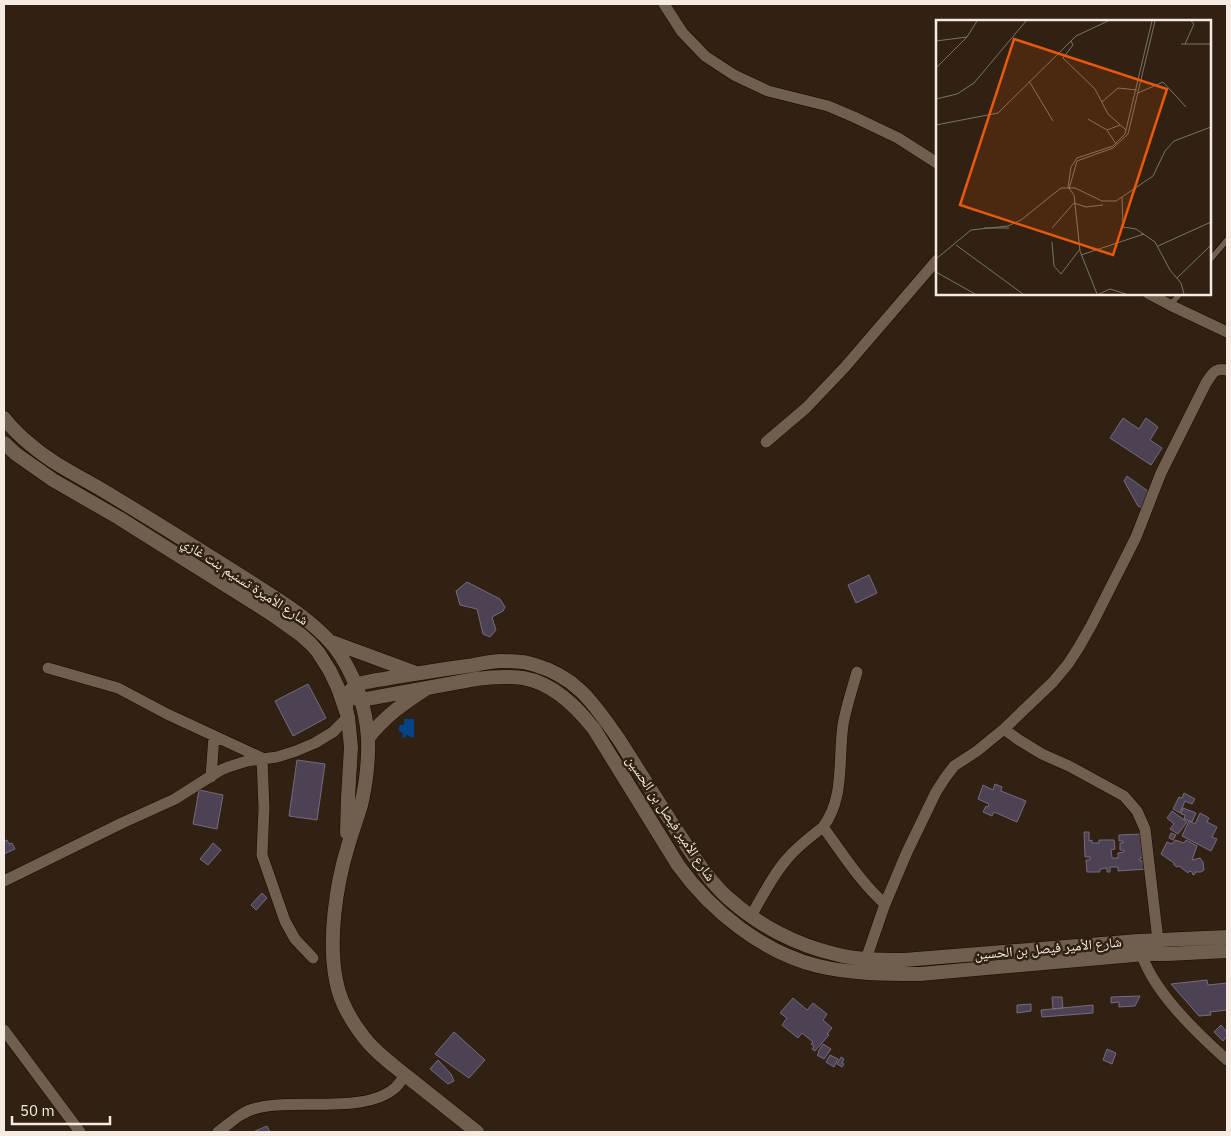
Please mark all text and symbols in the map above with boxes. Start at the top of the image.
inset map [936,20,1211,295]
street label: شارع الأميرة تسنيم بنت غازي [177,533,312,631]
street label: شارع الأمير فيصل بن الحسين [621,752,720,885]
street label: شارع الأمير فيصل بن الحسين [974,933,1122,964]
scale bar [12,1094,110,1126]
text: 50 m [20,1101,55,1120]

